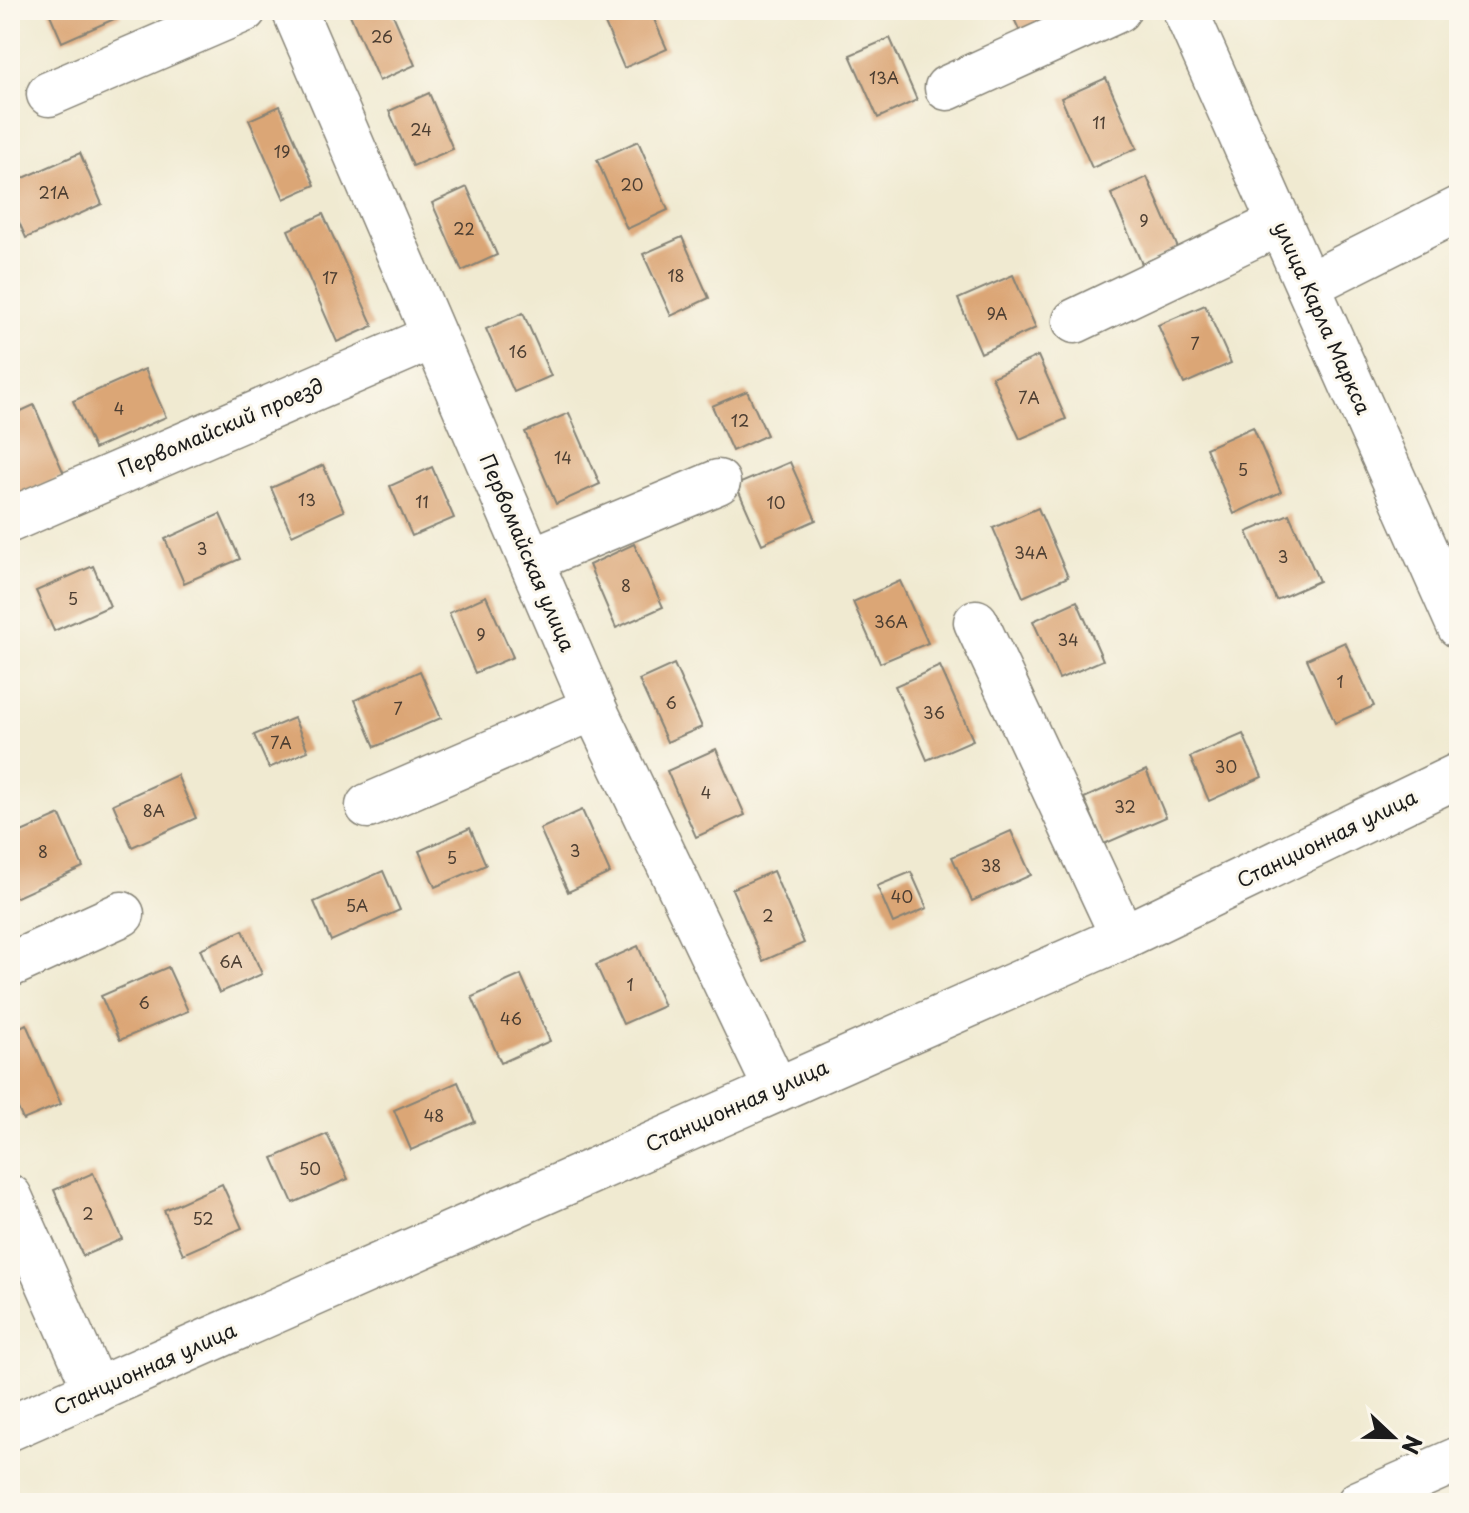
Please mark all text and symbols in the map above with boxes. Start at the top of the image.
house number: 26 [371,24,393,48]
house number: 13А [869,65,899,89]
house number: 11 [1092,110,1106,134]
house number: 24 [410,117,432,141]
house number: 19 [274,139,290,163]
house number: 20 [621,172,643,196]
house number: 21А [39,180,69,204]
house number: 9 [1139,208,1149,232]
house number: 22 [453,216,475,240]
street label: улица Карла Маркса [1267,216,1379,419]
house number: 18 [667,263,685,287]
house number: 17 [322,265,338,289]
house number: 9А [986,301,1008,325]
house number: 7 [1190,331,1200,355]
house number: 16 [509,339,527,363]
street label: Первомайский проезд [113,370,328,484]
house number: 7А [1018,385,1040,409]
house number: 4 [114,396,124,420]
house number: 12 [731,408,749,432]
house number: 14 [554,445,572,469]
street label: Первомайская улица [473,449,583,656]
house number: 5 [1238,457,1248,481]
house number: 13 [298,487,316,511]
house number: 11 [415,489,429,513]
house number: 10 [767,490,785,514]
house number: 3 [197,536,207,560]
house number: 34А [1014,540,1048,564]
house number: 3 [1278,544,1288,568]
house number: 8 [621,573,631,597]
house number: 5 [68,586,78,610]
house number: 36А [874,609,908,633]
house number: 9 [476,622,486,646]
house number: 34 [1057,627,1079,651]
house number: 1 [1336,669,1344,693]
house number: 6 [665,690,677,714]
house number: 7 [393,696,403,720]
house number: 36 [923,700,945,724]
house number: 7А [270,730,292,754]
house number: 30 [1215,754,1237,778]
house number: 4 [701,780,711,804]
street label: Станционная улица [1231,781,1422,895]
house number: 32 [1114,794,1136,818]
house number: 8А [143,798,165,822]
house number: 3 [570,838,580,862]
house number: 8 [38,839,48,863]
house number: 5 [447,845,457,869]
house number: 38 [981,853,1001,877]
house number: 40 [891,884,913,908]
house number: 5А [346,893,368,917]
house number: 2 [762,903,774,927]
house number: 6А [219,949,243,973]
house number: 1 [626,972,634,996]
house number: 6 [138,990,150,1014]
house number: 46 [500,1006,522,1030]
street label: Станционная улица [640,1051,833,1159]
house number: 48 [424,1103,444,1127]
house number: 50 [299,1156,321,1180]
house number: 2 [82,1201,94,1225]
house number: 52 [192,1206,214,1230]
street label: Станционная улица [48,1314,241,1422]
north arrow [1353,1397,1433,1477]
text: N [1394,1431,1431,1459]

